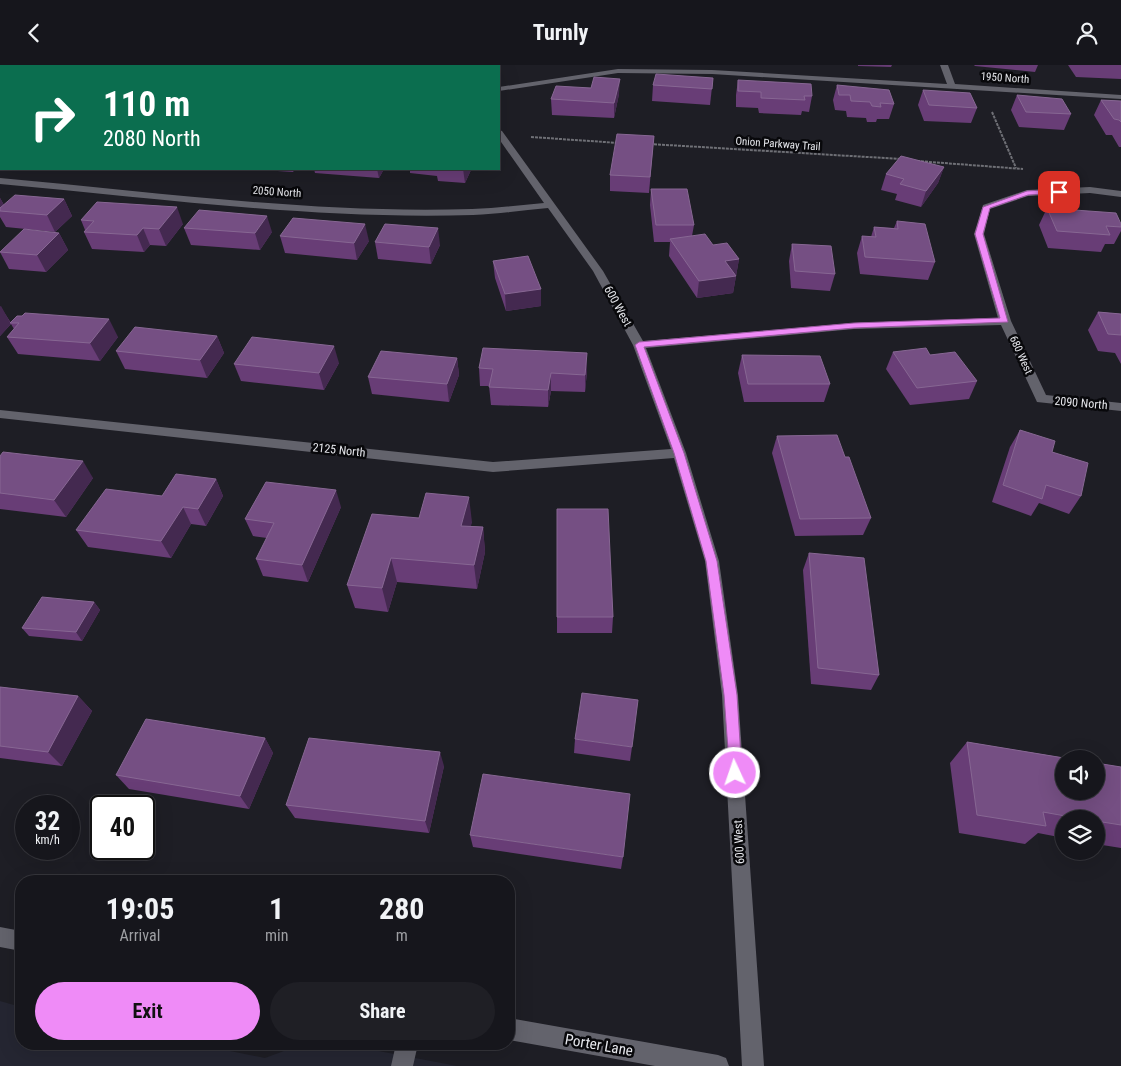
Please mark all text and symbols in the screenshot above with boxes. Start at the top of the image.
icon: back [20,19,48,47]
icon: person [1073,19,1101,47]
text: Turnly [533,20,588,45]
street label: 1950 North [980,70,1030,86]
text: 110 m [103,84,190,125]
icon: right [20,85,85,150]
text: 2080 North [103,126,201,151]
street label: Onion Parkway Trail [735,135,821,153]
pin [1038,171,1080,213]
icon: arrive [1045,178,1073,206]
street label: 2050 North [252,184,302,200]
street label: 600 West [601,283,635,329]
street label: 680 West [1007,334,1035,376]
street label: 2090 North [1054,394,1108,412]
street label: 2125 North [312,440,366,460]
position arrow [708,746,760,798]
map controls [1055,750,1105,860]
button: sound [1055,750,1105,800]
speed limit sign: 40 [90,795,155,860]
text: 32 [35,807,60,836]
button: layers [1055,810,1105,860]
street label: 600 West [731,819,747,864]
text: km/h [35,833,60,847]
text: 19:05 [106,891,174,926]
text: 1 [269,891,284,926]
text: 280 [379,891,424,926]
text: Arrival [120,926,160,945]
text: min [265,926,288,945]
text: m [396,926,408,945]
button: Exit [35,982,260,1040]
button: Share [270,982,495,1040]
street label: Porter Lane [564,1030,634,1060]

